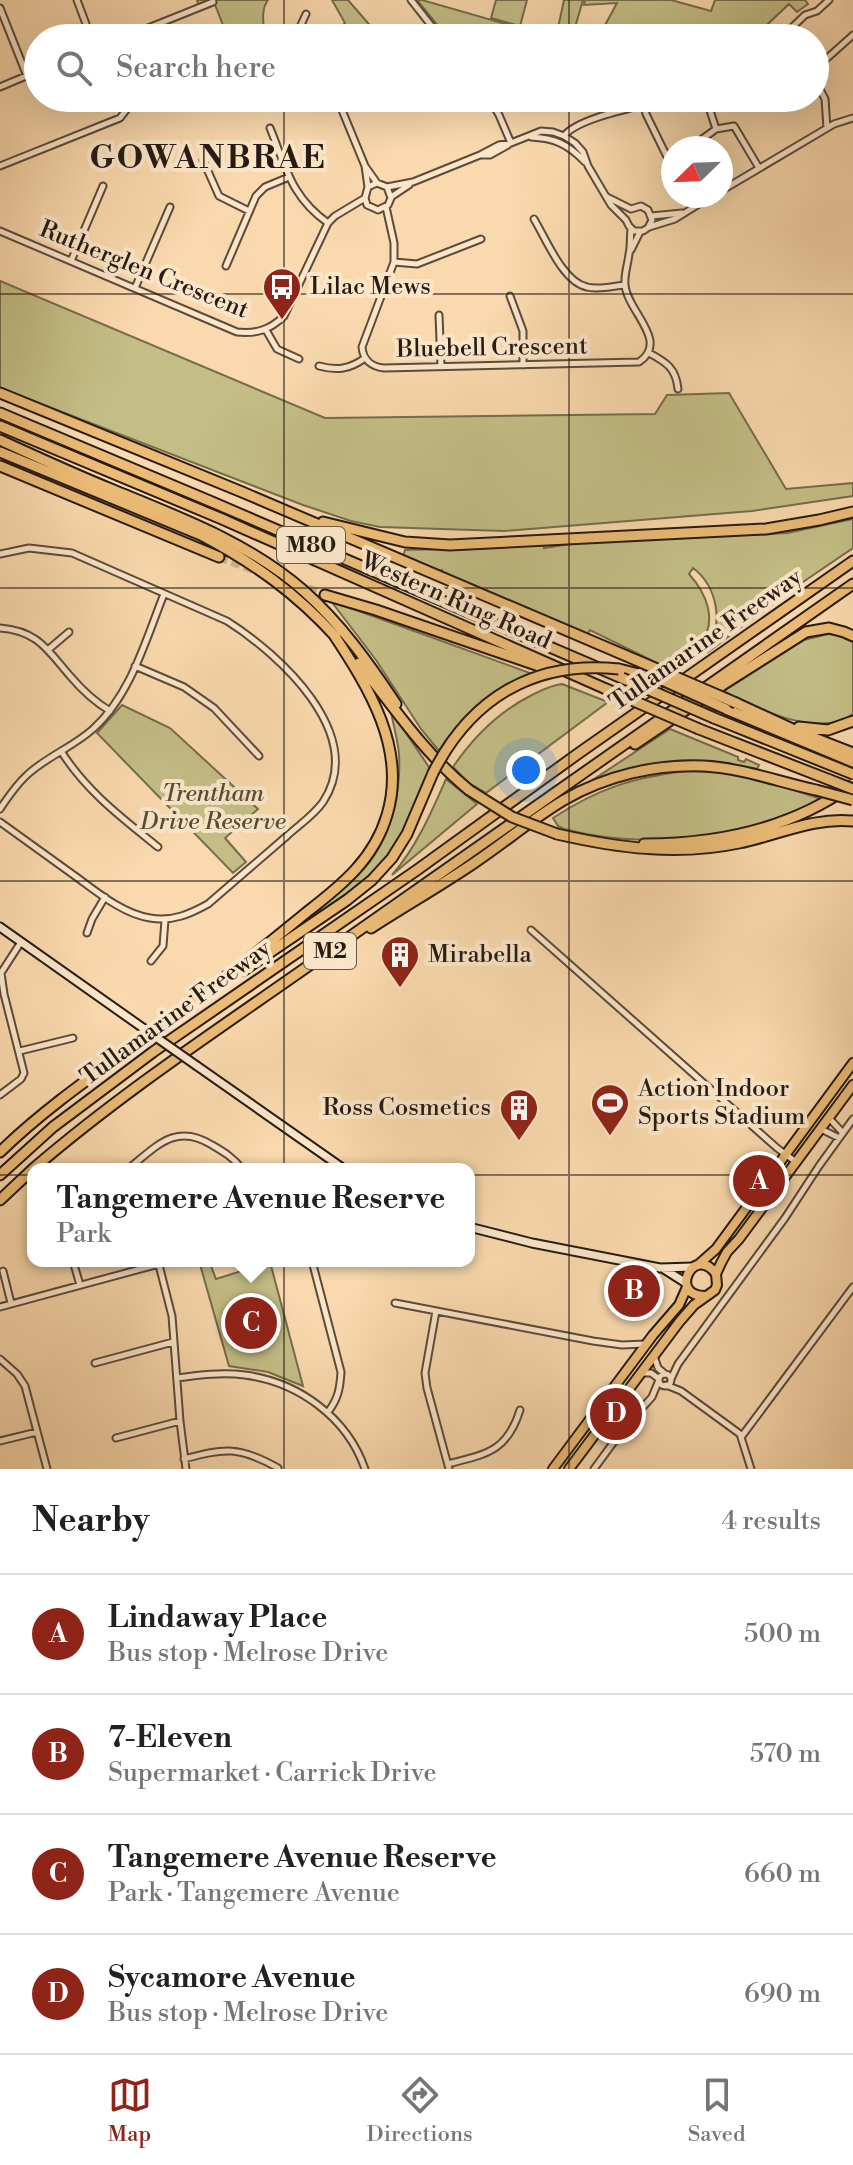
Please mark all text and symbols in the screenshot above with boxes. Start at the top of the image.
search box [24,24,829,112]
icon: search [52,46,96,90]
text: Search here [116,49,276,87]
north arrow [661,136,733,208]
district label: GOWANBRAE [89,138,327,178]
street label: Rutherglen Crescent [35,214,253,326]
bus stop icon: Lilac Mews [261,266,303,321]
place label: Lilac Mews [310,272,431,302]
street label: Bluebell Crescent [395,331,588,365]
road number: M80 [277,527,345,563]
street label: Western Ring Road [355,545,556,657]
street label: Tullamarine Freeway [604,562,808,718]
your location [506,750,546,790]
park label: Trentham Drive Reserve [139,779,286,837]
road number: M2 [304,933,356,969]
street label: Tullamarine Freeway [75,934,277,1092]
building icon: Mirabella [379,934,421,989]
place label: Mirabella [428,940,533,970]
place label: Action Indoor Sports Stadium [637,1074,805,1132]
sports icon: Action Indoor Sports Stadium [589,1082,631,1137]
building icon: Ross Cosmetics [498,1087,540,1142]
place label: Ross Cosmetics [322,1093,491,1123]
pin: A [733,1151,785,1211]
popup [27,1163,475,1267]
text: Tangemere Avenue Reserve [57,1180,445,1218]
text: Park [57,1218,111,1250]
pin: B [608,1261,660,1321]
pin: C [225,1293,277,1353]
pin: D [590,1384,642,1444]
text: Nearby [32,1500,150,1542]
text: 4 results [722,1505,821,1537]
text: Lindaway Place [108,1599,327,1637]
text: A [49,1618,67,1650]
text: 500 m [744,1618,821,1650]
text: Bus stop · Melrose Drive [108,1637,388,1669]
text: 7-Eleven [108,1719,232,1757]
text: B [48,1738,68,1770]
text: 570 m [750,1738,821,1770]
text: Supermarket · Carrick Drive [108,1757,437,1789]
text: Tangemere Avenue Reserve [108,1839,497,1877]
text: C [49,1858,67,1890]
text: 660 m [744,1858,821,1890]
text: Park · Tangemere Avenue [108,1877,400,1909]
text: Sycamore Avenue [108,1959,356,1997]
text: D [48,1978,68,2010]
text: 690 m [744,1978,821,2010]
text: Bus stop · Melrose Drive [108,1997,388,2029]
tab: Map [108,2073,152,2148]
tab: Directions [367,2073,473,2148]
tab: Saved [688,2073,745,2148]

